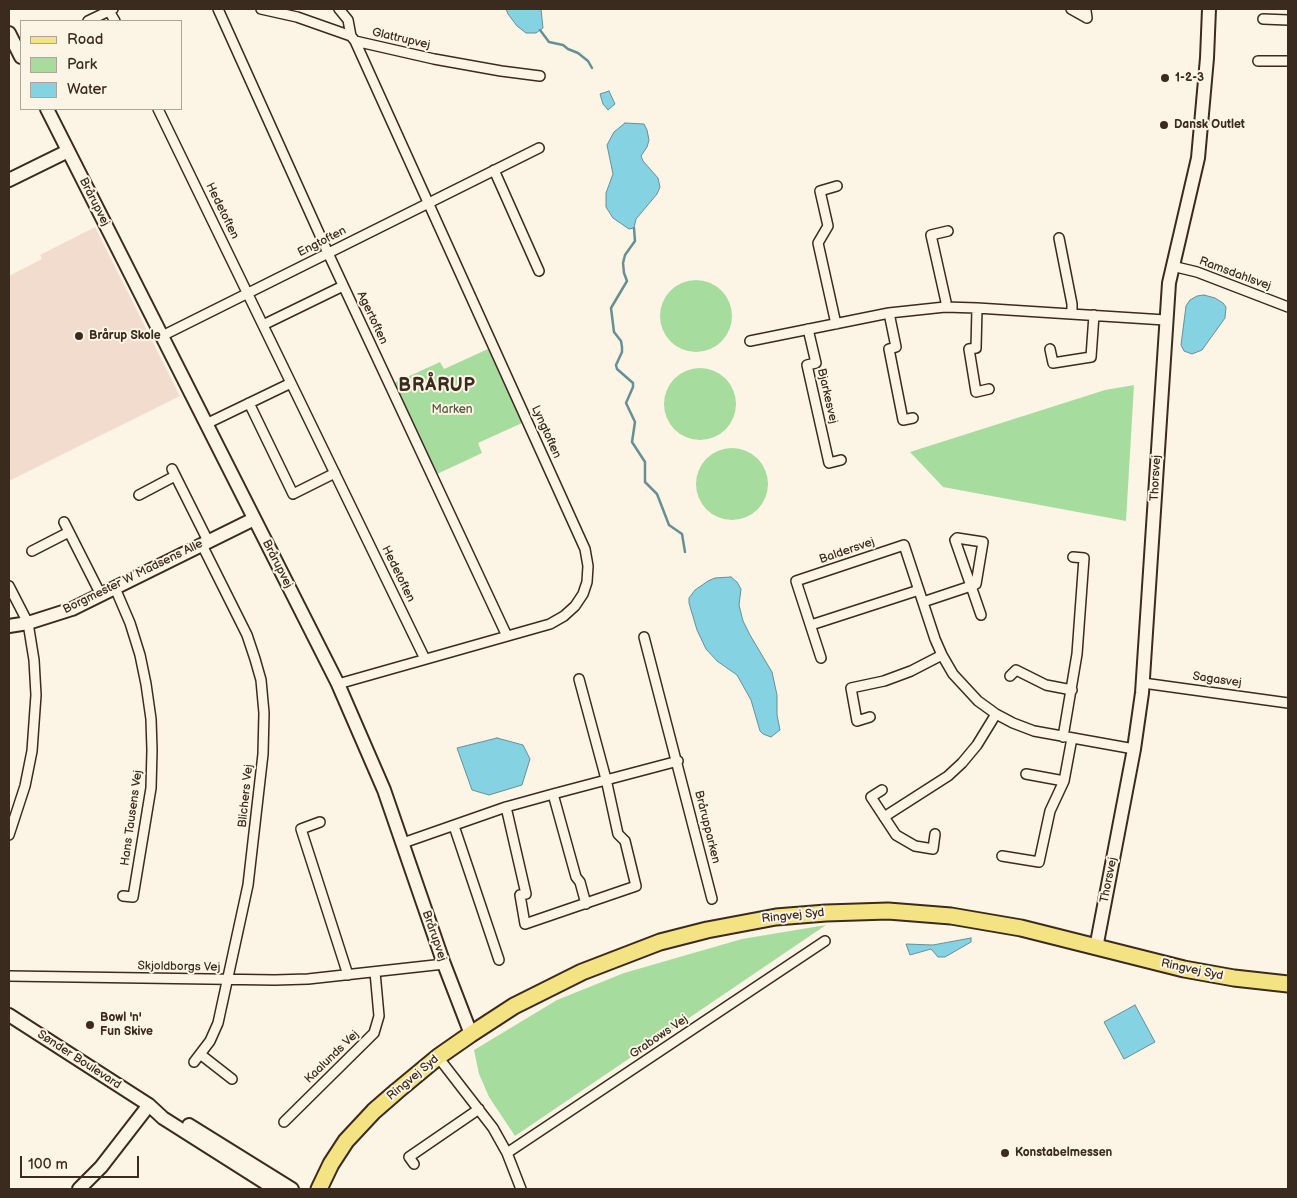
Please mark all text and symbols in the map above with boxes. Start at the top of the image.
legend [20,20,182,110]
street label: Glattrupvej [371,25,431,53]
text: Road [67,30,103,49]
text: Park [67,55,97,74]
place label: 1-2-3 [1175,71,1204,85]
marker: 1-2-3 [1159,72,1171,84]
text: Water [67,80,107,99]
place label: Dansk Outlet [1174,118,1245,132]
marker: Dansk Outlet [1158,119,1170,131]
street label: Brårupvej [76,175,112,229]
street label: Hedetoften [202,180,242,242]
street label: Engtoften [295,224,349,260]
street label: Ramsdahlsvej [1197,254,1273,294]
street label: Agertoften [354,289,390,347]
place label: Brårup Skole [89,329,161,343]
marker: Brårup Skole [73,330,85,342]
street label: Bjarkesvej [814,367,840,425]
district label: BRÅRUP [397,375,477,397]
park label: Marken [431,403,473,417]
street label: Lyngtoften [528,403,564,461]
street label: Thorsvej [1148,455,1164,501]
street label: Baldersvej [817,535,877,567]
street label: Borgmester W Madsens Alle [61,537,205,617]
street label: Brårupvej [259,537,295,591]
street label: Hedetoften [378,543,418,605]
street label: Sagasvej [1192,669,1242,691]
street label: Blichers Vej [236,764,256,828]
street label: Hans Tausens Vej [118,769,146,867]
street label: Brårupparken [691,789,723,865]
street label: Thorsvej [1098,856,1120,904]
street label: Ringvej Syd [761,906,825,926]
street label: Brårupvej [419,909,449,963]
street label: Ringvej Syd [1160,956,1224,984]
street label: Skjoldborgs Vej [138,959,220,975]
place label: Bowl 'n' Fun Skive [100,1011,153,1039]
street label: Grabows Vej [627,1012,691,1062]
marker: Bowl 'n' Fun Skive [84,1019,96,1031]
street label: Sønder Boulevard [34,1028,124,1092]
street label: Kaalunds Vej [302,1028,362,1086]
street label: Ringvej Syd [384,1052,442,1104]
scale bar [22,1146,141,1178]
place label: Konstabelmessen [1015,1146,1112,1160]
marker: Konstabelmessen [999,1147,1011,1159]
text: 100 m [28,1155,68,1174]

